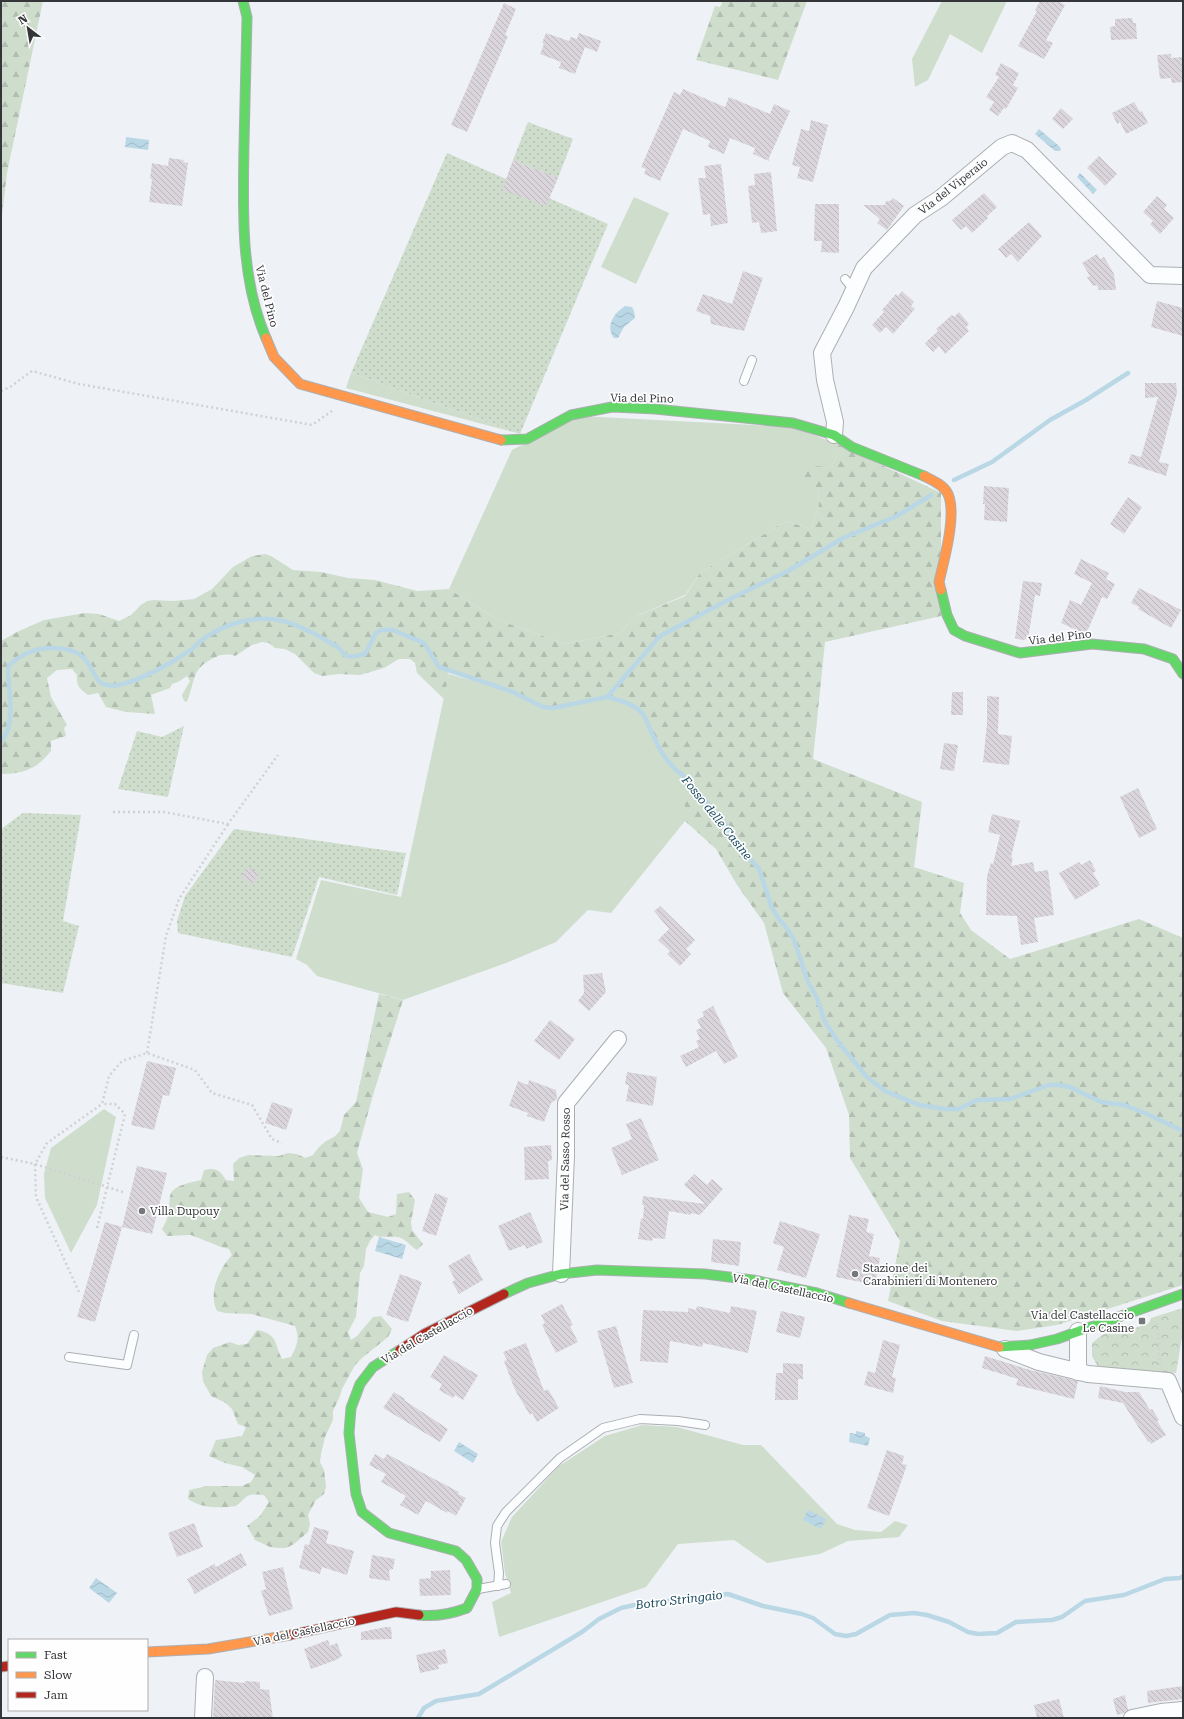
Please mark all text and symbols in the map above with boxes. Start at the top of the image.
north arrow [8,8,48,48]
text: N [16,12,31,28]
street label: Via del Viperaio [916,155,991,217]
street label: Via del Pino [253,264,281,329]
street label: Via del Pino [610,391,674,406]
street label: Via del Pino [1028,627,1093,648]
water label: Fosso delle Casine [678,773,755,863]
street label: Via del Sasso Rosso [558,1107,573,1211]
place label: Villa Dupouy [150,1205,220,1218]
marker: Villa Dupouy [137,1206,147,1216]
place label: Stazione dei Carabinieri di Montenero [863,1262,997,1288]
marker: Stazione dei Carabinieri di Montenero [850,1269,860,1279]
street label: Via del Castellaccio [731,1271,835,1306]
street label: Via del Castellaccio [379,1304,475,1367]
place label: Via del Castellaccio Le Casine [1031,1309,1134,1335]
marker: Via del Castellaccio Le Casine [1137,1316,1147,1326]
water label: Botro Stringaio [634,1588,723,1612]
street label: Via del Castellaccio [252,1614,356,1649]
legend [8,1639,148,1711]
text: Fast [44,1648,68,1662]
text: Slow [44,1668,72,1682]
text: Jam [44,1688,68,1702]

